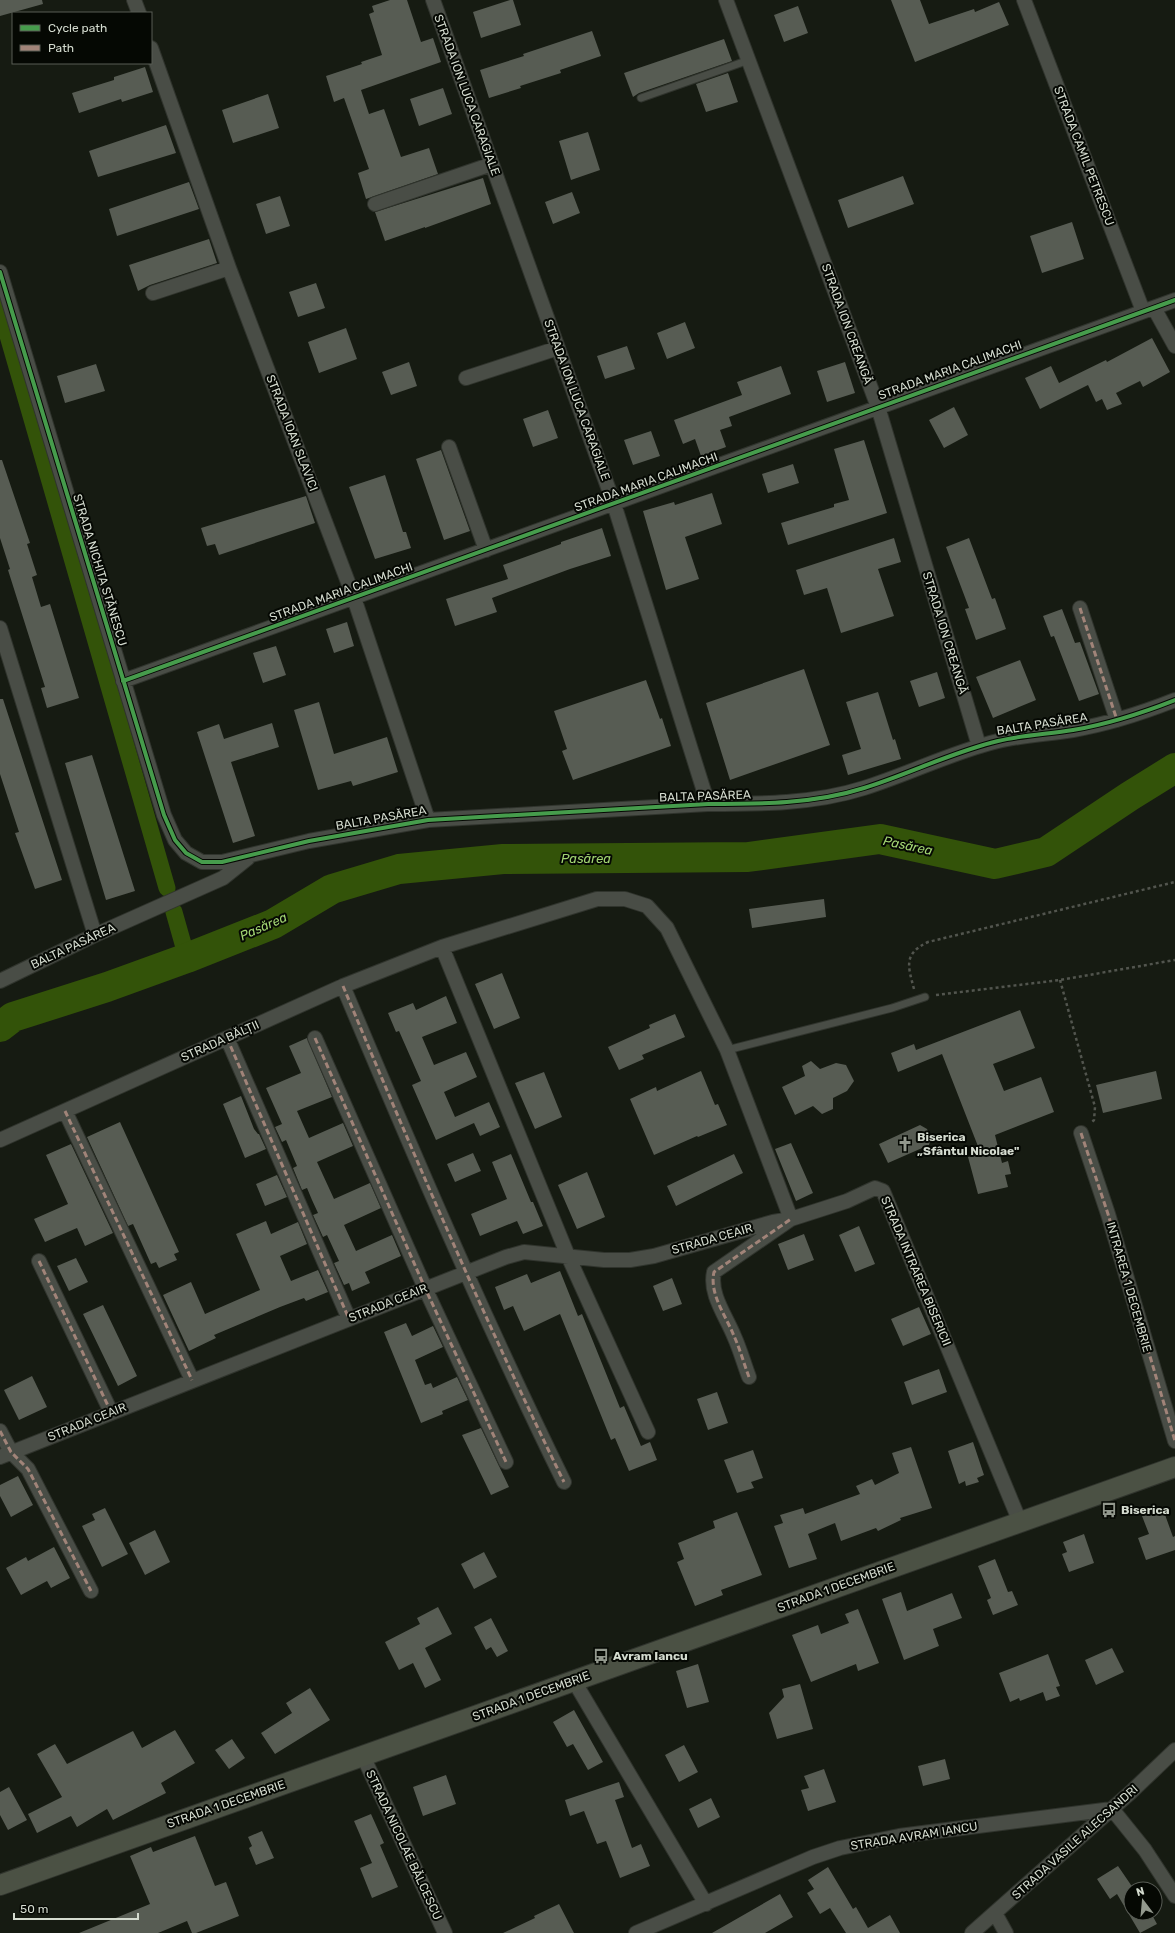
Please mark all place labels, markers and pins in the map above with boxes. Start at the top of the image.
place label: Biserica „Sfântul Nicolae" [917,1130,1019,1158]
church icon: Biserica „Sfântul Nicolae" [896,1135,914,1153]
bus stop icon: Biserica [1100,1501,1118,1519]
place label: Biserica [1121,1503,1170,1517]
bus stop icon: Avram Iancu [592,1647,610,1665]
place label: Avram Iancu [613,1649,688,1663]

